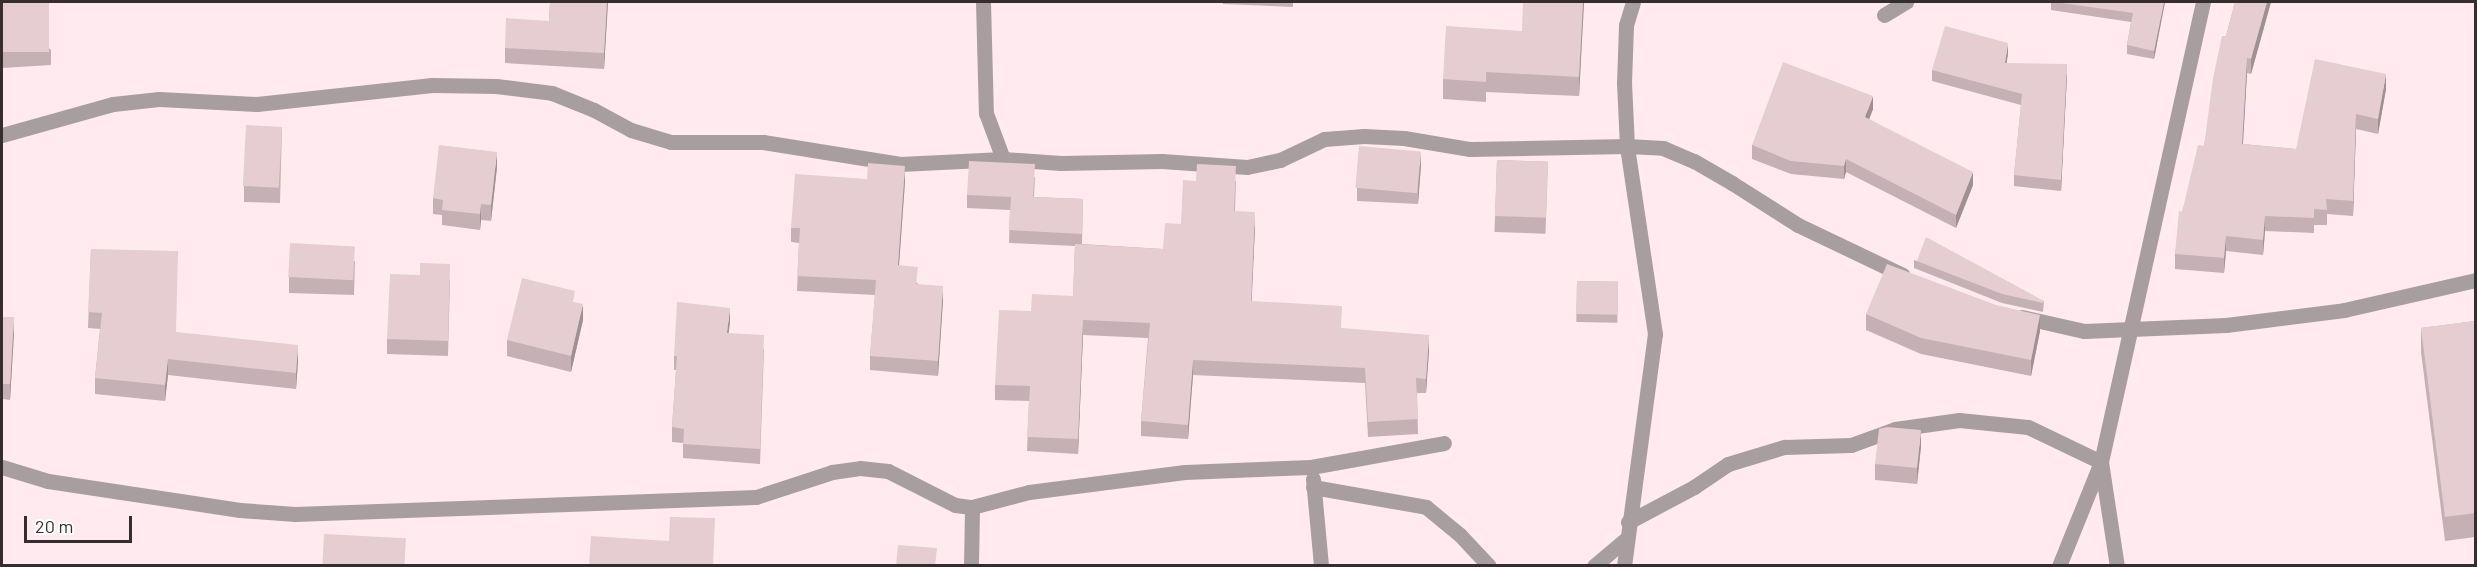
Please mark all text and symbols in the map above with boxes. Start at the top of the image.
scale bar [27,504,135,542]
text: 20 m [35,515,73,537]

